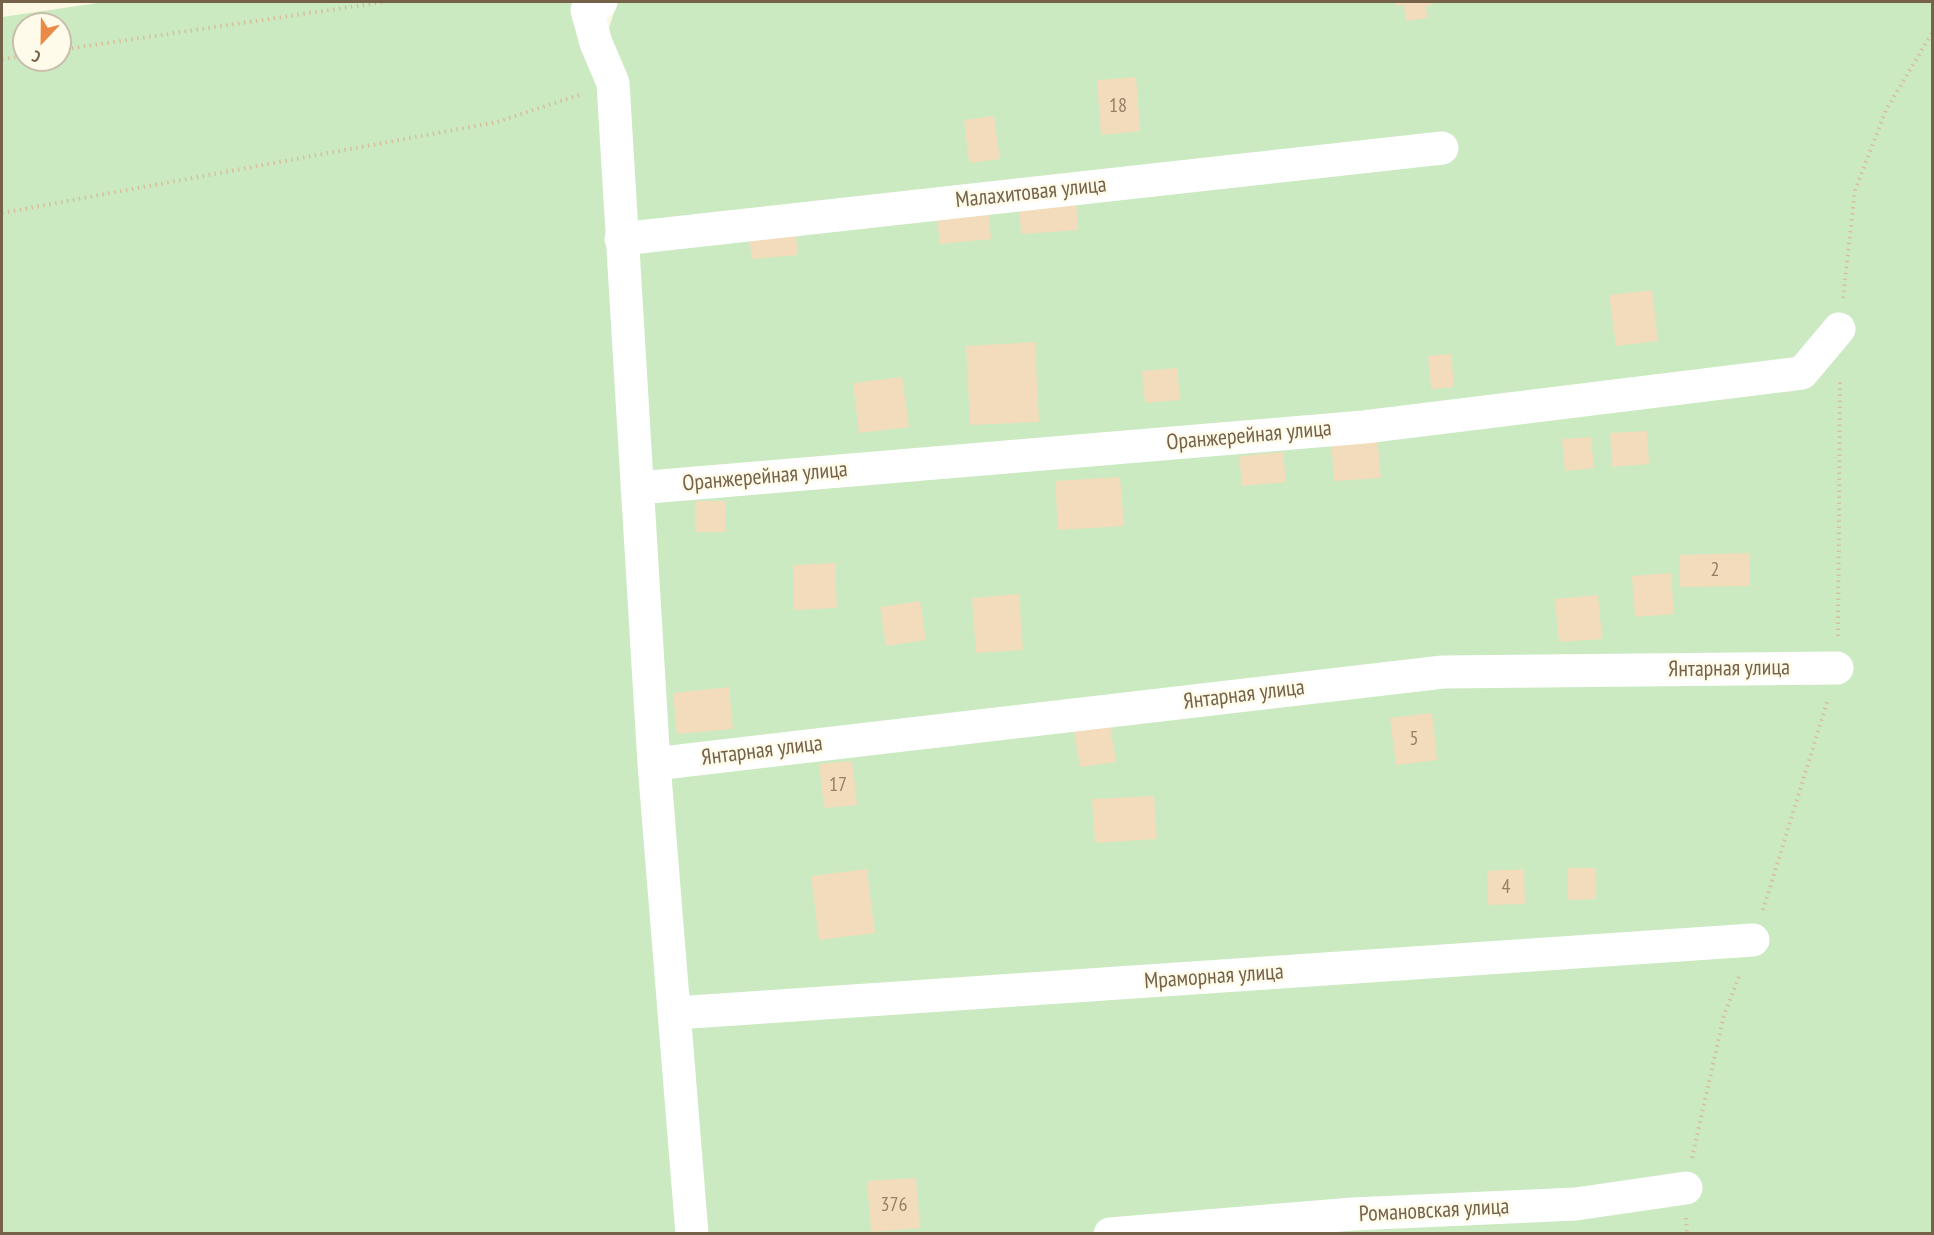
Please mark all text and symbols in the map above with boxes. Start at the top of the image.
north arrow [12,12,72,72]
text: С [29,46,43,67]
house number: 18 [1109,94,1127,118]
street label: Малахитовая улица [954,172,1108,214]
street label: Оранжерейная улица [1165,416,1333,456]
street label: Оранжерейная улица [681,457,849,497]
house number: 2 [1711,558,1719,582]
street label: Янтарная улица [1668,655,1790,683]
street label: Янтарная улица [1182,674,1306,716]
house number: 5 [1410,727,1418,751]
street label: Янтарная улица [700,730,824,772]
house number: 17 [829,773,847,797]
house number: 4 [1502,875,1510,899]
street label: Мраморная улица [1143,959,1285,995]
house number: 376 [881,1193,907,1217]
street label: Романовская улица [1358,1194,1510,1228]

